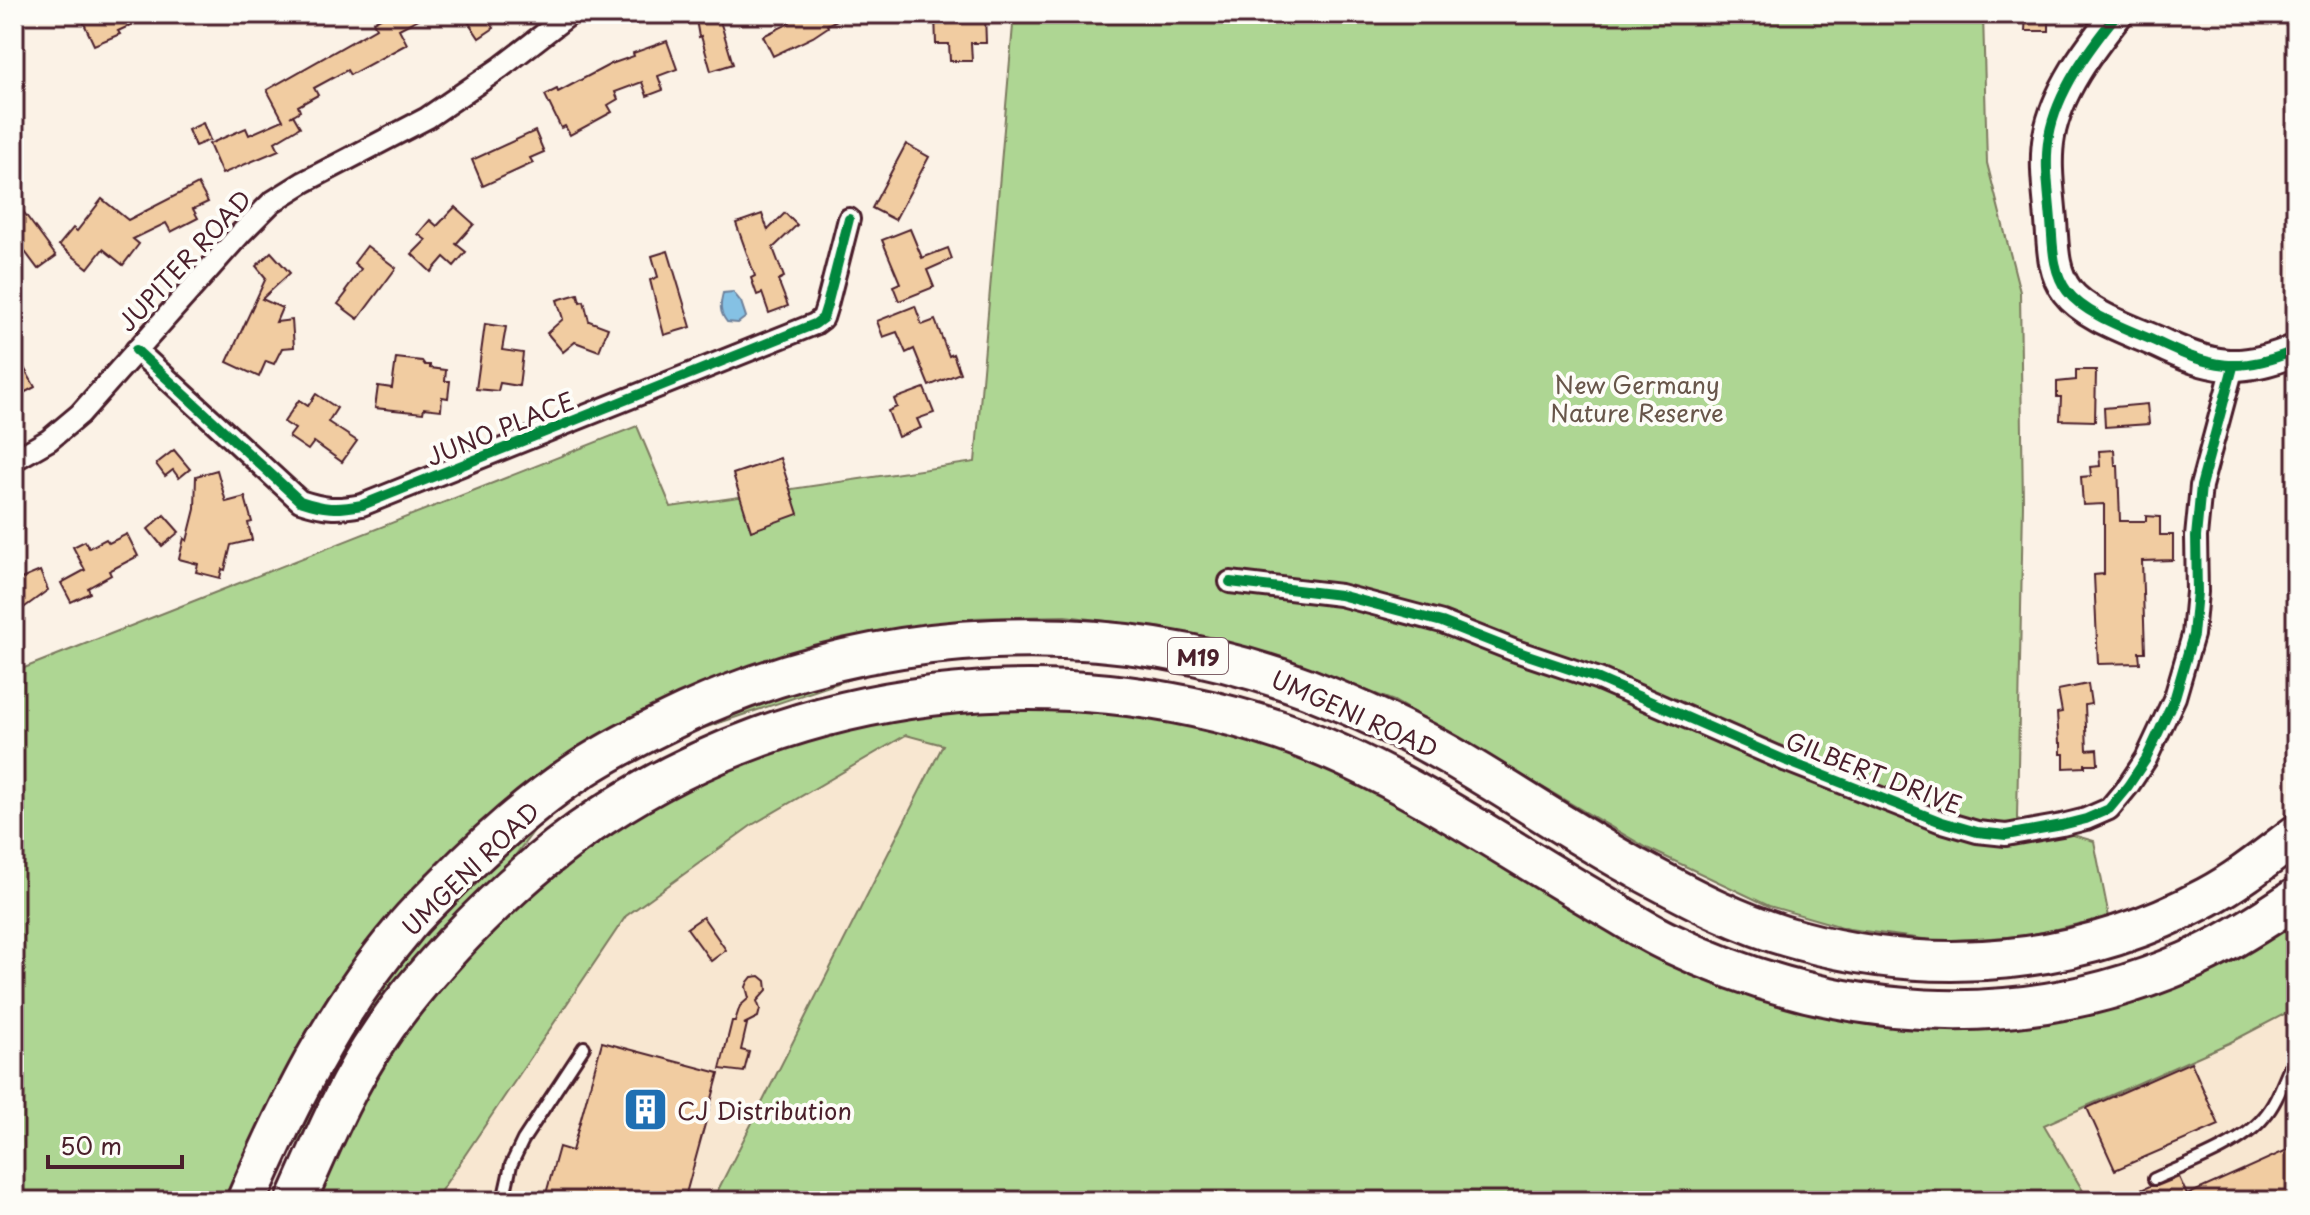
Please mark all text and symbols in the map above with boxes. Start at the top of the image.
street label: JUPITER ROAD [109,181,259,339]
park label: New Germany Nature Reserve [1550,366,1724,430]
street label: JUNO PLACE [421,382,579,474]
road number: M19 [1168,638,1228,674]
street label: UMGENI ROAD [1266,660,1444,766]
street label: GILBERT DRIVE [1781,722,1967,822]
street label: UMGENI ROAD [393,793,547,943]
building icon: CJ Distribution [622,1086,670,1134]
place label: CJ Distribution [677,1092,852,1128]
scale bar [48,1119,182,1169]
text: 50 m [60,1127,122,1163]

